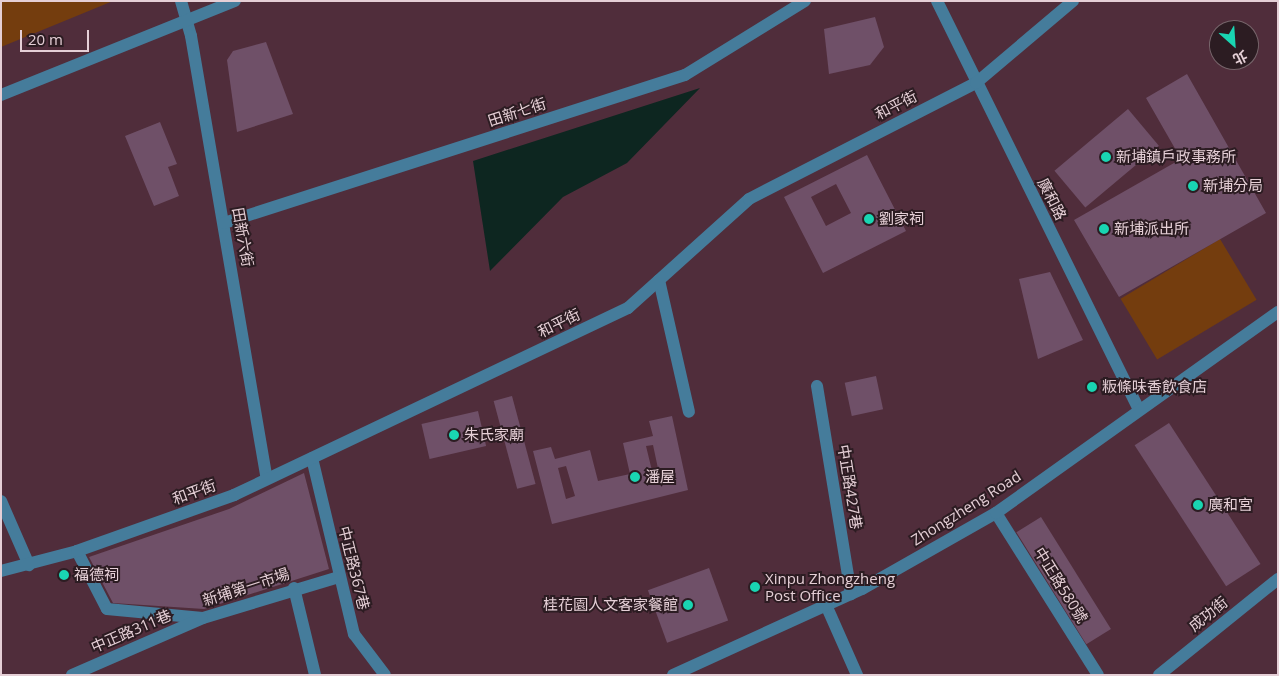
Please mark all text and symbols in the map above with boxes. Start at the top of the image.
scale bar [22,20,91,52]
north arrow [1209,20,1259,70]
text: 20 m [28,29,63,49]
text: 北 [1230,46,1251,70]
street label: 和平街 [872,87,920,123]
street label: 田新七街 [486,94,548,130]
place label: 新埔鎮戶政事務所 [1116,148,1236,166]
marker: 新埔鎮戶政事務所 [1100,151,1112,163]
street label: 廣和路 [1034,175,1070,223]
place label: 新埔分局 [1203,177,1263,195]
marker: 新埔分局 [1187,180,1199,192]
street label: 田新六街 [229,206,257,268]
place label: 劉家祠 [879,210,924,228]
marker: 劉家祠 [863,213,875,225]
place label: 新埔派出所 [1114,220,1189,238]
marker: 新埔派出所 [1098,223,1110,235]
street label: 和平街 [535,305,583,341]
place label: 粄條味香飲食店 [1102,378,1207,396]
marker: 粄條味香飲食店 [1086,381,1098,393]
place label: 朱氏家廟 [464,426,524,444]
marker: 朱氏家廟 [448,429,460,441]
street label: 中正路427巷 [834,443,866,531]
street label: Zhongzheng Road [908,467,1024,549]
place label: 潘屋 [645,468,675,486]
marker: 潘屋 [629,471,641,483]
street label: 和平街 [170,476,218,508]
place label: 廣和宮 [1208,496,1253,514]
marker: 廣和宮 [1192,499,1204,511]
street label: 中正路367巷 [335,524,373,612]
street label: 中正路580號 [1031,544,1091,626]
street label: 新埔第一市場 [200,565,292,609]
place label: 福德祠 [74,566,119,584]
marker: 福德祠 [58,569,70,581]
place label: Xinpu Zhongzheng Post Office [765,569,895,604]
marker: Xinpu Zhongzheng Post Office [749,581,761,593]
street label: 成功街 [1185,593,1231,635]
place label: 桂花園人文客家餐館 [543,596,678,614]
marker: 桂花園人文客家餐館 [682,599,694,611]
street label: 中正路311巷 [88,606,174,656]

